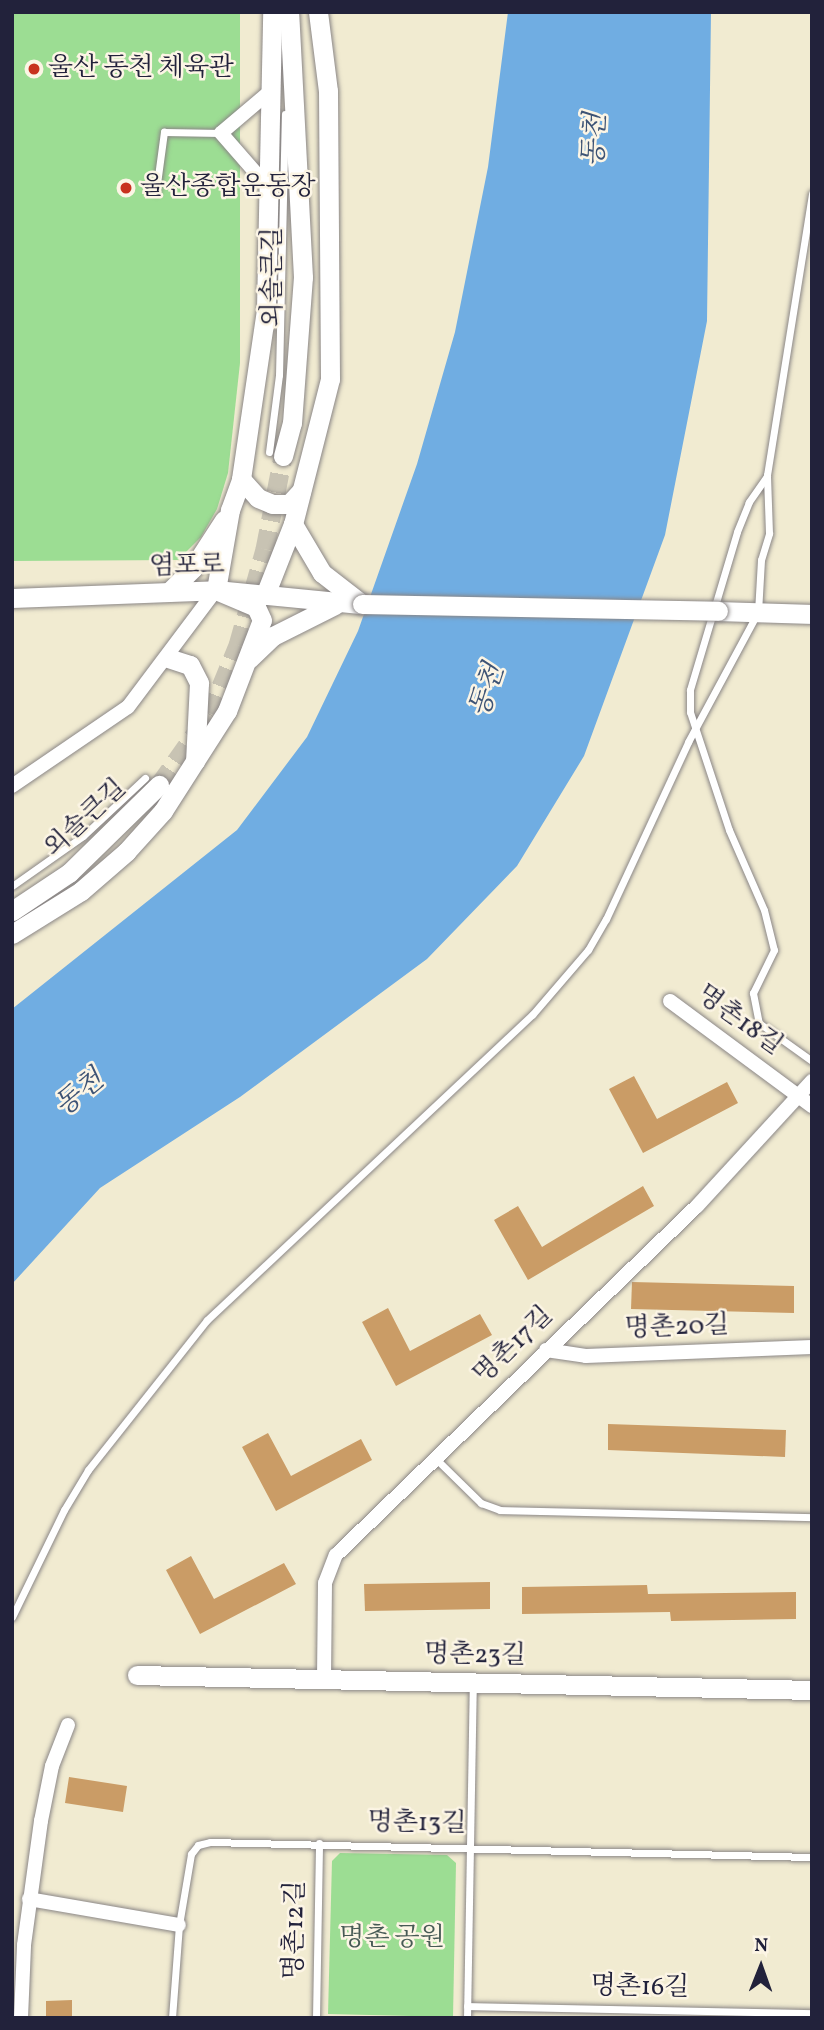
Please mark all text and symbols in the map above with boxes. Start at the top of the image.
place label: 울산 동천 체육관 [48,53,234,85]
marker: 울산 동천 체육관 [26,61,42,77]
water label: 동천 [578,112,614,168]
place label: 울산종합운동장 [140,172,316,204]
marker: 울산종합운동장 [118,180,134,196]
street label: 외솔큰길 [258,227,290,327]
street label: 염포로 [149,551,225,583]
water label: 동천 [463,660,513,722]
street label: 외솔큰길 [39,773,133,865]
street label: 명촌18길 [690,979,788,1063]
water label: 동천 [48,1064,112,1124]
street label: 명촌17길 [468,1301,560,1391]
street label: 명촌20길 [624,1311,730,1345]
street label: 명촌23길 [424,1640,526,1672]
street label: 명촌13길 [367,1808,467,1840]
street label: 명촌12길 [280,1880,312,1980]
park label: 명촌 공원 [339,1923,445,1955]
north arrow [726,1932,796,2002]
text: N [754,1933,768,1959]
street label: 명촌16길 [590,1972,690,2004]

